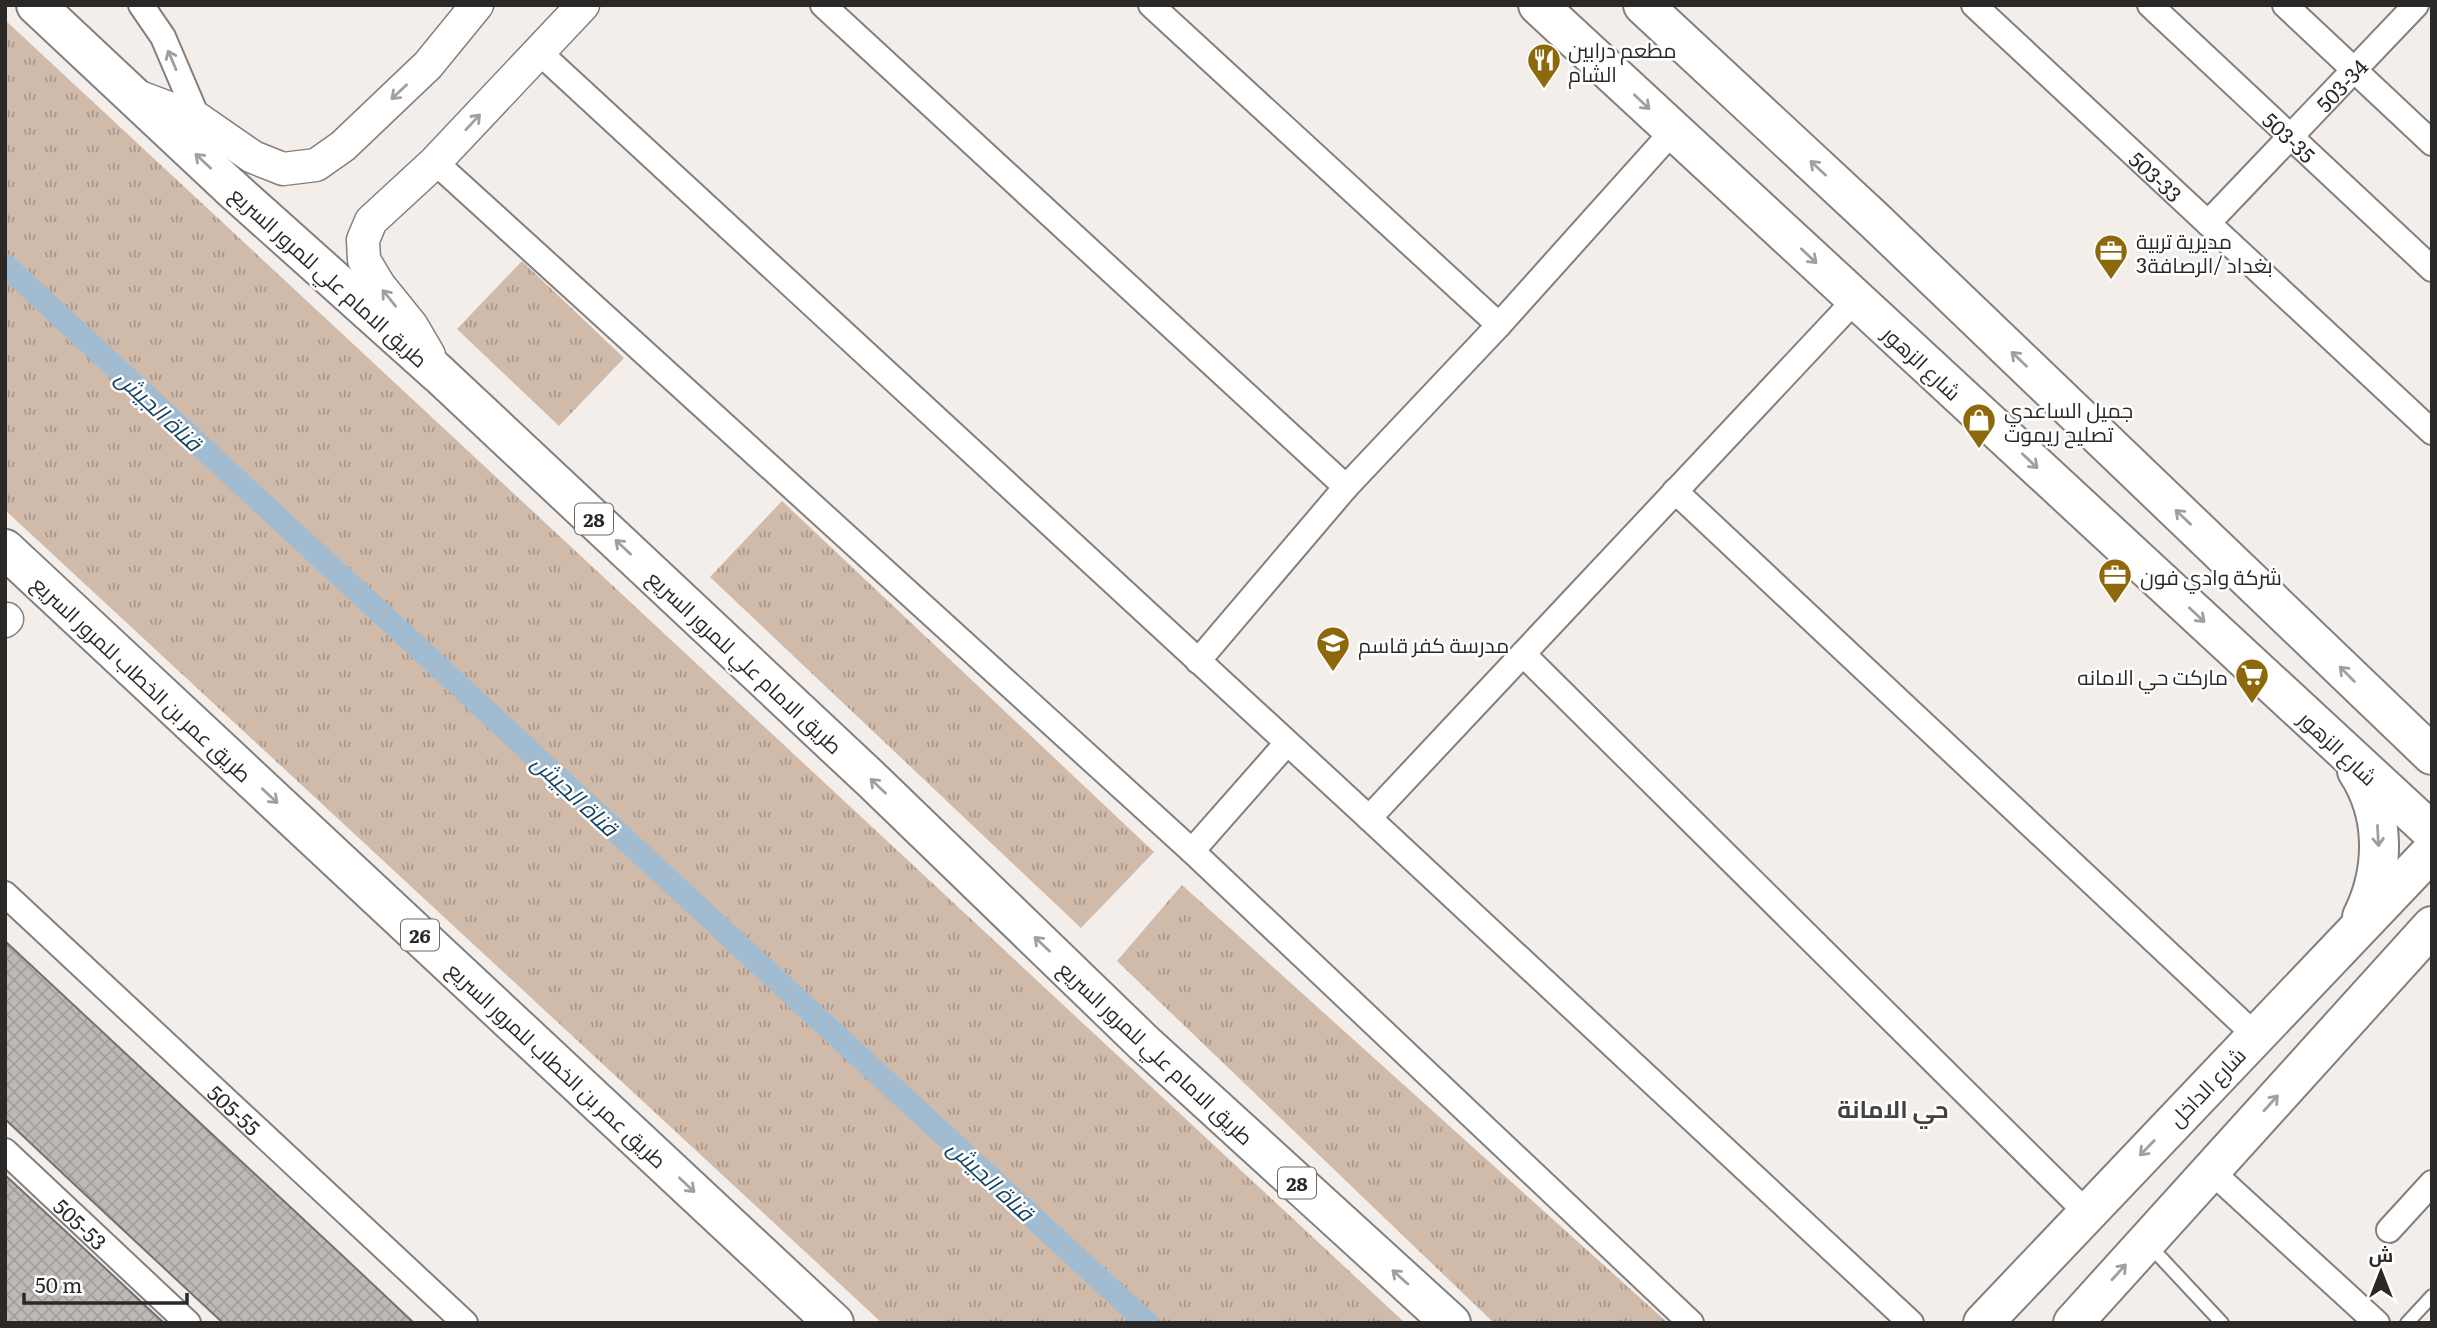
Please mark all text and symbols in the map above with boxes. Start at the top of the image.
place label: مطعم درابين الشام [1568,33,1676,89]
restaurant icon: مطعم درابين الشام [1525,41,1563,90]
one-way arrow [165,50,178,72]
street label: 503-34 [2308,50,2374,118]
one-way arrow [391,84,408,101]
one-way arrow [1633,93,1650,110]
street label: 503-35 [2257,104,2323,169]
one-way arrow [464,114,481,131]
street label: 503-33 [2124,143,2190,208]
one-way arrow [195,153,212,170]
one-way arrow [1810,160,1827,177]
street label: طريق الامام علي للمرور السريع [222,179,436,376]
place label: مديرية تربية بغداد /الرصافة3 [2136,224,2273,279]
office icon: مديرية تربية بغداد /الرصافة3 [2092,232,2130,281]
one-way arrow [1800,248,1817,265]
one-way arrow [381,289,397,307]
street label: شارع الزهور [1876,317,1969,407]
one-way arrow [2010,351,2027,368]
water label: قناة الجيش [109,360,212,459]
place label: جميل الساعدي تصليح ريموت [2004,393,2133,449]
shop icon: جميل الساعدي تصليح ريموت [1960,401,1998,450]
one-way arrow [2021,452,2038,469]
road number: 28 [575,504,613,534]
one-way arrow [2175,508,2192,525]
one-way arrow [615,538,632,555]
office icon: شركة وادي فون [2096,556,2134,605]
place label: شركة وادي فون [2140,560,2282,594]
street label: طريق الامام علي للمرور السريع [639,562,851,762]
street label: طريق عمر بن الخطاب للمرور السريع [26,568,260,789]
one-way arrow [2188,607,2205,624]
school or university icon: مدرسة كفر قاسم [1314,624,1352,673]
place label: مدرسة كفر قاسم [1358,628,1509,660]
supermarket icon: ماركت حي الامانه [2233,656,2271,705]
place label: ماركت حي الامانه [2077,660,2228,694]
one-way arrow [2338,666,2355,683]
street label: شارع الزهور [2292,702,2385,792]
water label: قناة الجيش [525,745,628,844]
one-way arrow [870,778,887,795]
one-way arrow [261,787,278,804]
one-way arrow [2372,825,2385,848]
road number: 26 [401,920,439,951]
one-way arrow [1034,936,1051,953]
street label: طريق الامام علي للمرور السريع [1050,953,1262,1153]
street label: طريق عمر بن الخطاب للمرور السريع [441,954,675,1175]
street label: شارع الداخل [2160,1039,2252,1133]
street label: 505-55 [202,1076,269,1141]
district label: حي الامانة [1837,1090,1949,1129]
one-way arrow [2263,1095,2279,1113]
water label: قناة الجيش [941,1130,1044,1229]
one-way arrow [2139,1139,2156,1156]
road number: 28 [1278,1168,1316,1198]
one-way arrow [678,1177,696,1193]
street label: 505-53 [48,1190,115,1256]
north arrow [2346,1237,2416,1307]
text: ش [2369,1240,2393,1268]
scale bar [24,1262,187,1306]
one-way arrow [2111,1263,2127,1281]
text: 50 m [35,1268,82,1299]
one-way arrow [1391,1269,1409,1285]

